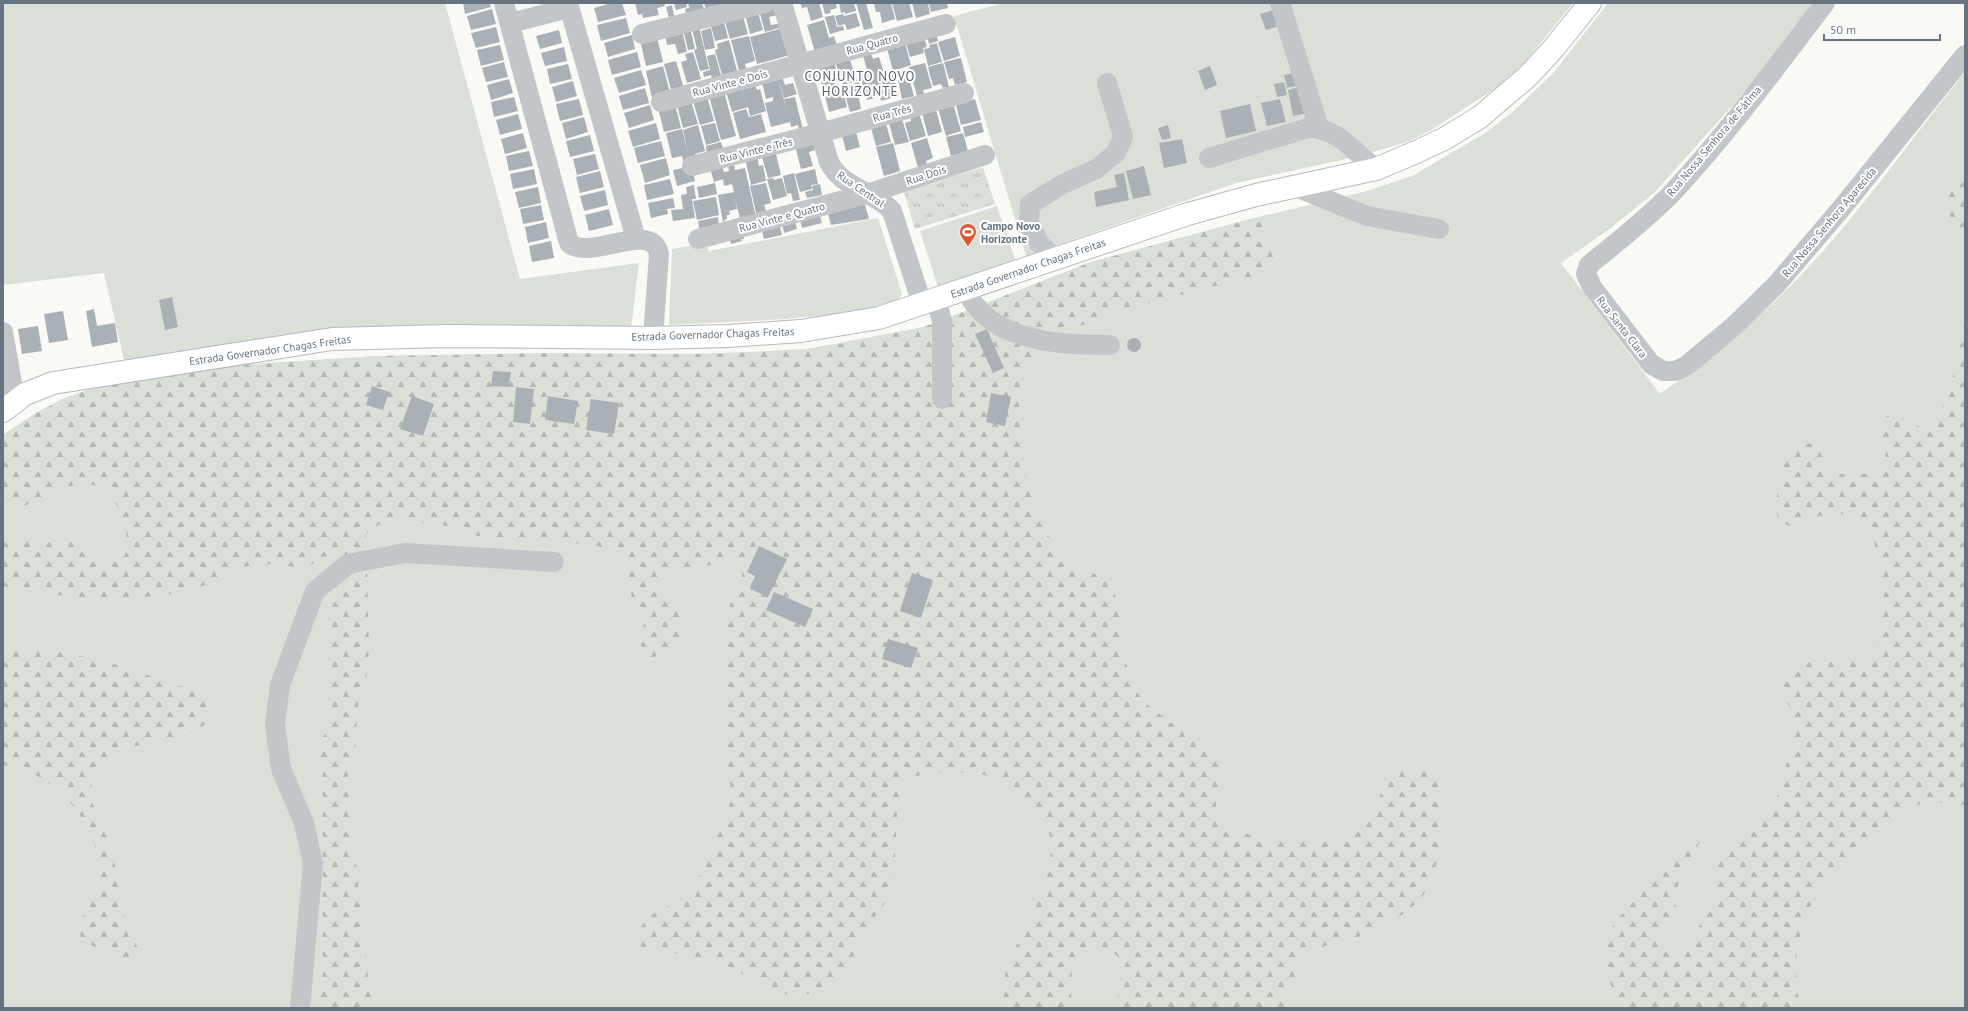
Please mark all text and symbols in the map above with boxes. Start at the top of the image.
scale bar [1824,16,1940,42]
text: 50 m [1830,22,1856,37]
street label: Rua Quatro [845,30,900,58]
street label: Rua Vinte e Dois [691,66,769,100]
district label: CONJUNTO NOVO HORIZONTE [805,68,915,100]
street label: Rua Nossa Senhora de Fátima [1664,83,1764,199]
street label: Rua Três [871,101,913,125]
street label: Rua Vinte e Três [718,134,794,166]
street label: Rua Dois [904,162,948,188]
street label: Rua Nossa Senhora Aparecida [1779,164,1879,280]
street label: Rua Central [835,168,888,210]
street label: Rua Vinte e Quatro [737,199,827,235]
place label: Campo Novo Horizonte [981,219,1040,246]
sports icon: Campo Novo Horizonte [958,222,978,247]
street label: Estrada Governador Chagas Freitas [949,235,1108,301]
street label: Rua Santa Clara [1594,293,1650,361]
street label: Estrada Governador Chagas Freitas [631,324,795,344]
street label: Estrada Governador Chagas Freitas [188,332,352,368]

